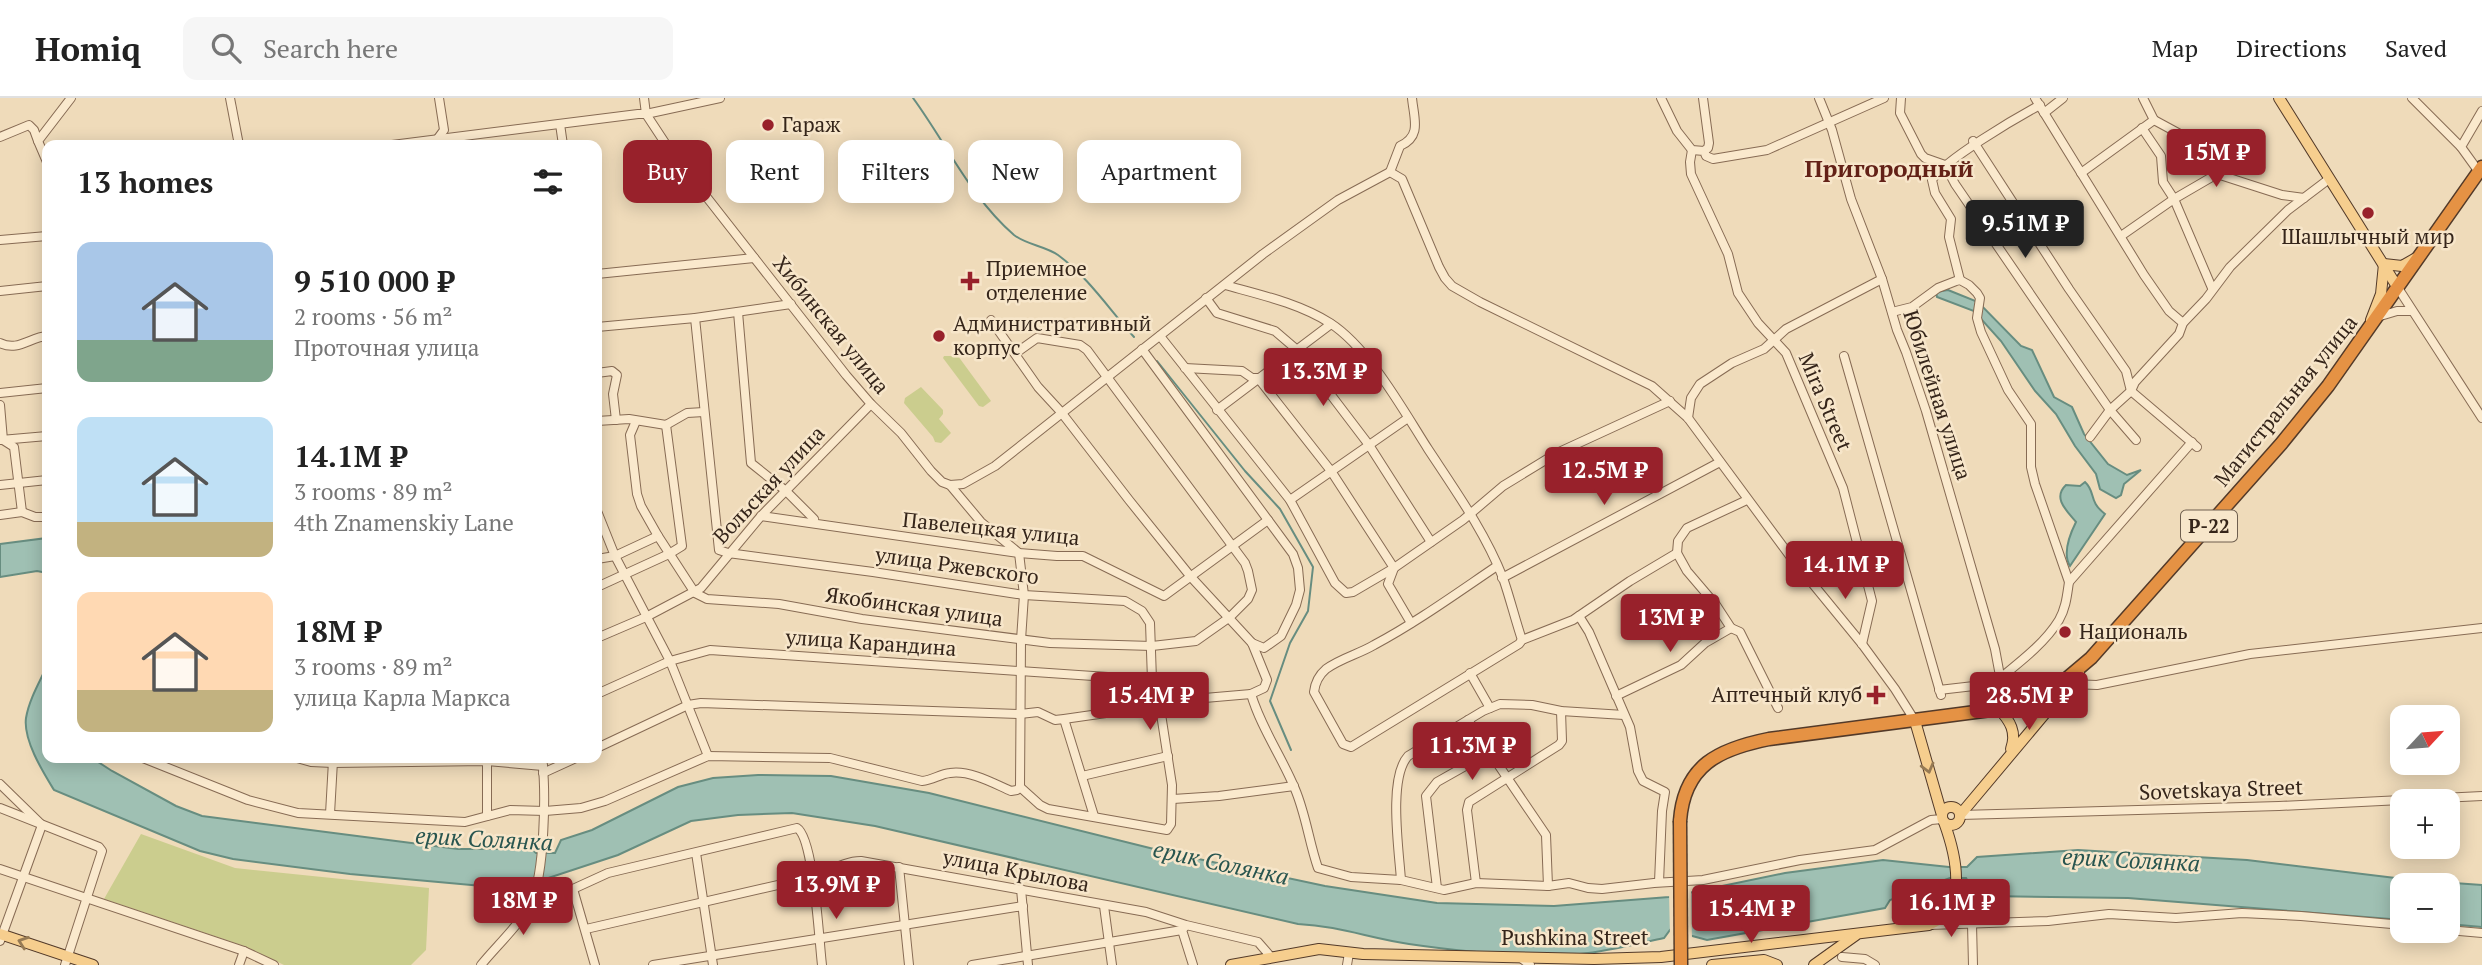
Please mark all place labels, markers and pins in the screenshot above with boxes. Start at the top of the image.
place label: Гараж [782,110,841,138]
marker: Гараж [760,117,776,133]
pin: 15M ₽ [2167,130,2265,189]
pin: 9.51M ₽ [1960,200,2090,260]
marker: Шашлычный мир [2360,205,2376,221]
place label: Шашлычный мир [2281,222,2455,250]
place label: Приемное отделение [986,254,1087,306]
marker: Приемное отделение [960,271,980,291]
place label: Административный корпус [953,309,1152,361]
marker: Административный корпус [931,328,947,344]
pin: 13.3M ₽ [1258,348,1388,408]
pin: 12.5M ₽ [1539,448,1669,507]
pin: 14.1M ₽ [1780,542,1910,601]
pin: 13M ₽ [1621,594,1719,654]
place label: Националь [2079,617,2188,645]
marker: Националь [2057,624,2073,640]
pin: 15.4M ₽ [1085,672,1215,732]
pin: 28.5M ₽ [1964,672,2094,732]
place label: Аптечный клуб [1711,680,1862,708]
marker: Аптечный клуб [1868,687,1884,703]
pin: 11.3M ₽ [1407,722,1537,782]
pin: 13.9M ₽ [771,862,901,921]
pin: 18M ₽ [474,878,572,937]
pin: 16.1M ₽ [1886,880,2016,939]
pin: 15.4M ₽ [1686,886,1816,945]

